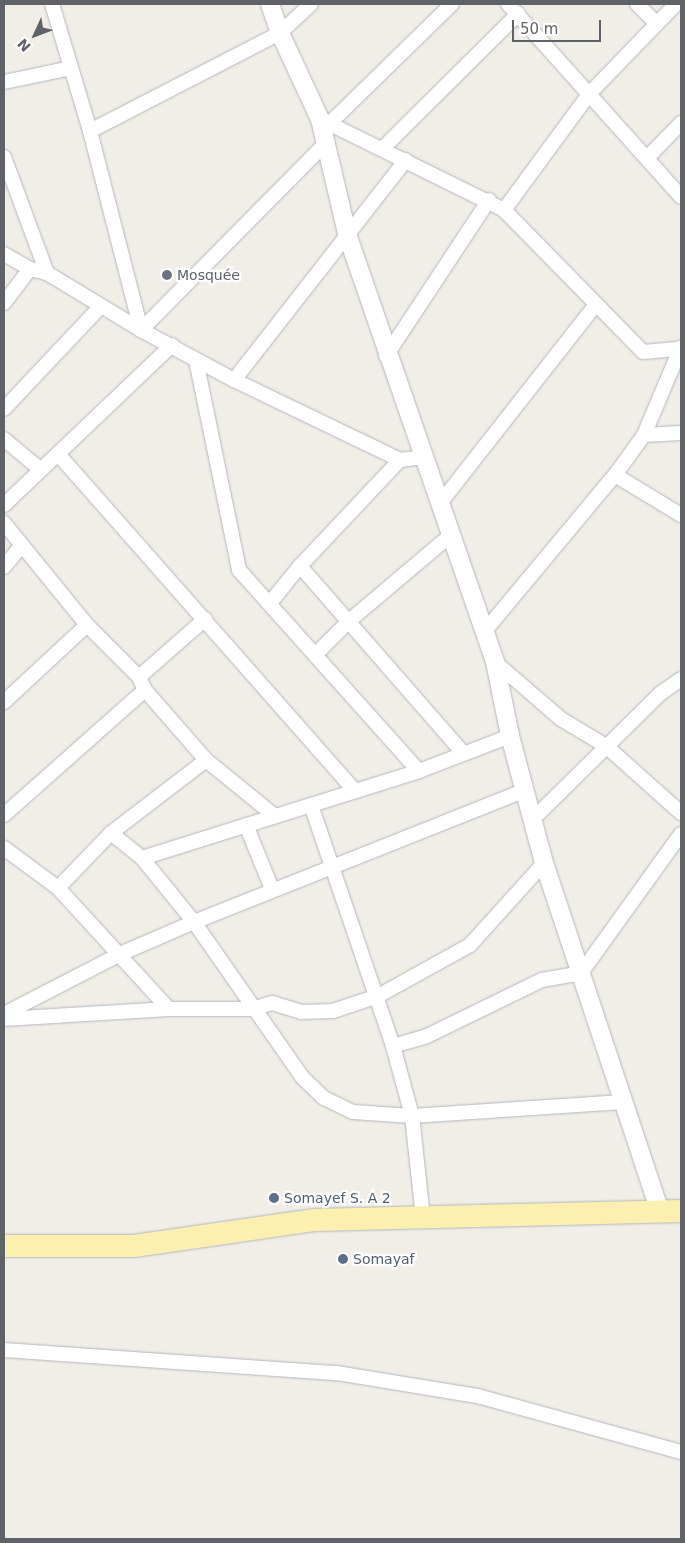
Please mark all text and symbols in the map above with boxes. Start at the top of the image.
north arrow [10,10,60,60]
scale bar [515,10,604,42]
text: 50 m [520,20,558,38]
text: N [14,35,34,55]
place label: Mosquée [177,267,240,283]
marker: Mosquée [161,269,173,281]
place label: Somayef S. A 2 [284,1190,391,1206]
marker: Somayef S. A 2 [268,1192,280,1204]
place label: Somayaf [353,1251,414,1267]
marker: Somayaf [337,1253,349,1265]

